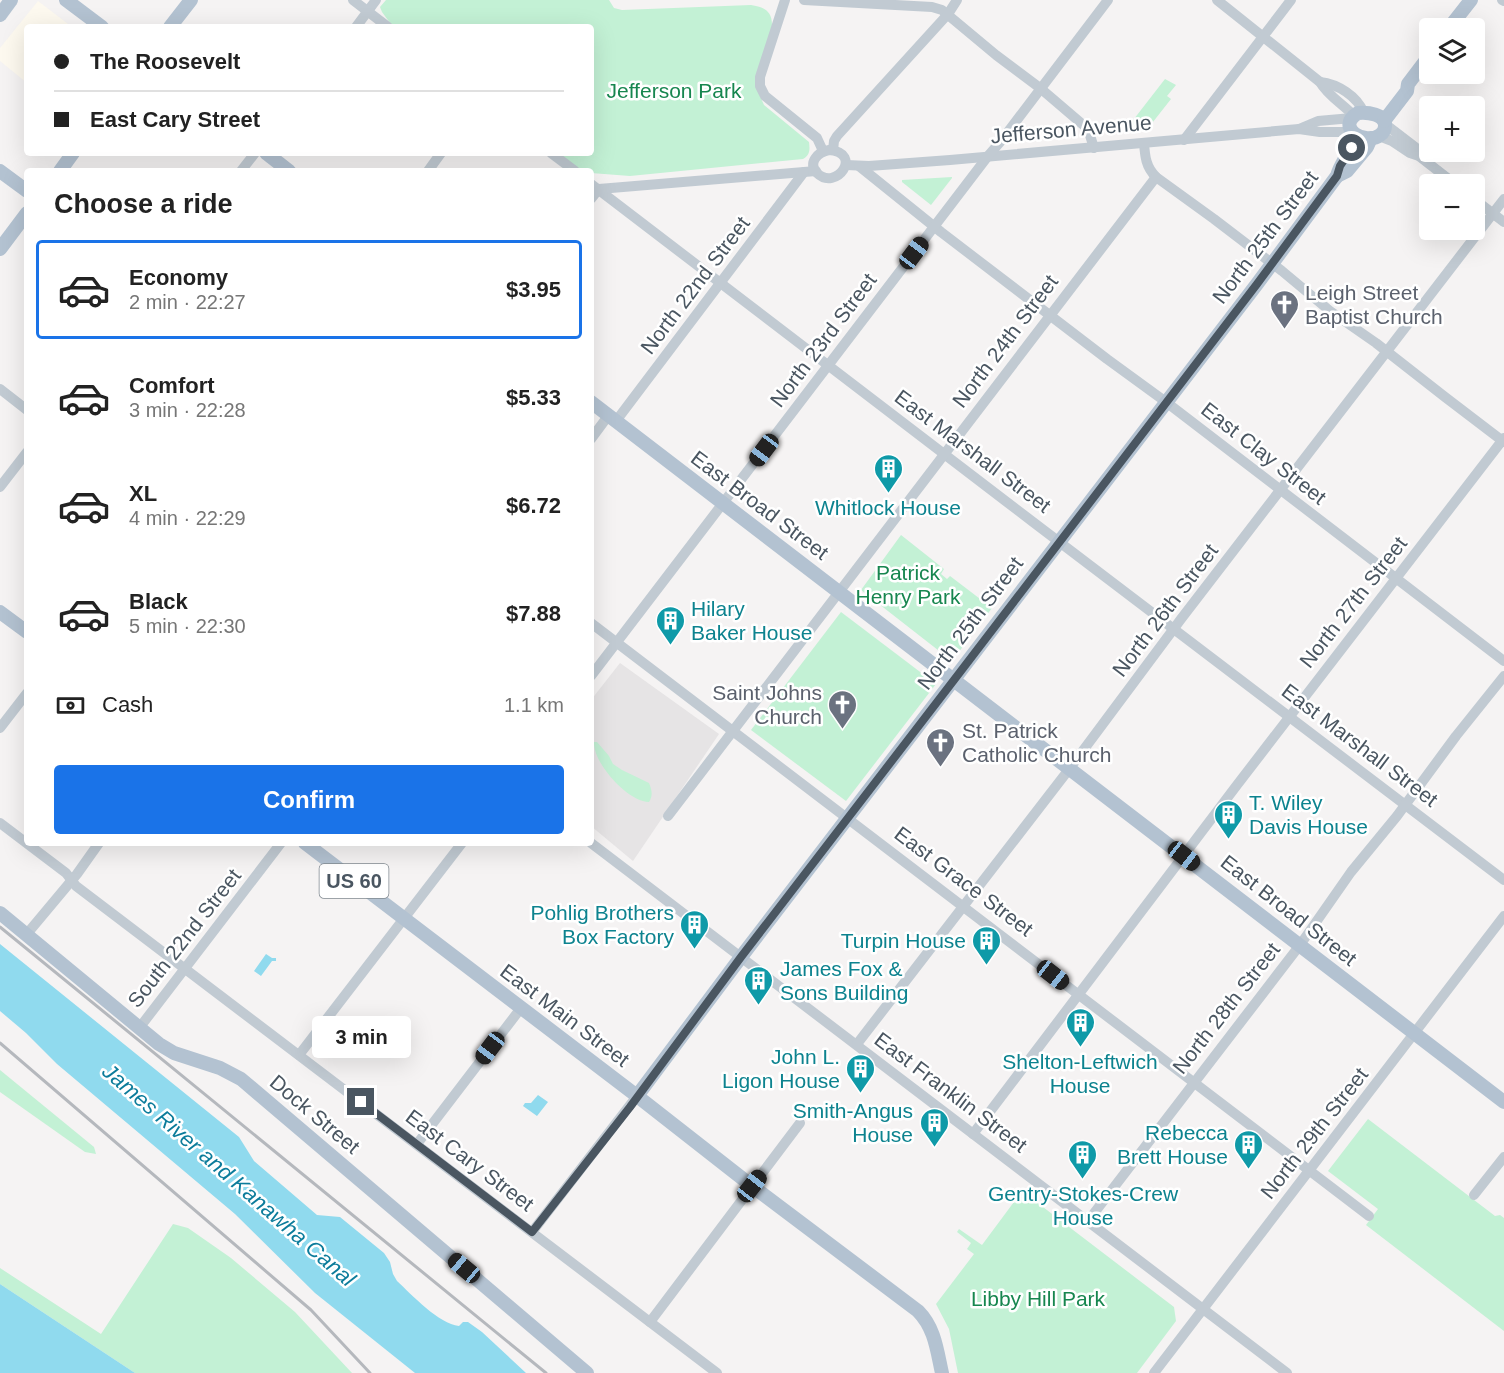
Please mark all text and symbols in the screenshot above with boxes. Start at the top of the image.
map controls [1419,18,1485,240]
button: layers [1419,18,1485,84]
text: The Roosevelt [90,49,240,74]
park label: Jefferson Park [606,79,742,102]
button: + [1419,96,1485,162]
text: East Cary Street [90,107,260,132]
street label: Jefferson Avenue [990,111,1152,147]
route start [1338,134,1365,161]
street label: North 25th Street [1208,166,1322,308]
button: − [1419,174,1485,240]
text: Choose a ride [54,189,233,219]
street label: North 22nd Street [636,212,754,358]
car [896,233,932,273]
icon: car [57,263,111,317]
text: Economy [129,265,228,290]
street label: North 23rd Street [765,269,881,411]
street label: North 24th Street [948,270,1062,412]
text: $3.95 [506,277,561,302]
place label: Leigh Street Baptist Church [1305,281,1443,328]
church icon: Leigh Street Baptist Church [1268,288,1300,330]
text: 2 min · 22:27 [129,291,246,313]
icon: car [57,371,111,425]
text: Comfort [129,373,215,398]
text: $5.33 [506,385,561,410]
street label: East Marshall Street [891,385,1056,517]
street label: East Clay Street [1197,397,1331,509]
text: 3 min · 22:28 [129,399,246,421]
car [746,430,782,470]
street label: East Broad Street [687,446,833,564]
building icon: Whitlock House [872,452,904,494]
icon: car [57,479,111,533]
text: XL [129,481,157,506]
text: $6.72 [506,493,561,518]
place label: Whitlock House [815,496,961,519]
text: 4 min · 22:29 [129,507,246,529]
street label: North 27th Street [1295,532,1411,672]
street label: North 26th Street [1108,539,1222,681]
street label: North 25th Street [913,552,1027,694]
park label: Patrick Henry Park [855,561,961,608]
icon: car [57,587,111,641]
text: Black [129,589,188,614]
place label: Hilary Baker House [691,597,812,644]
text: $7.88 [506,601,561,626]
building icon: Hilary Baker House [654,604,686,646]
text: 5 min · 22:30 [129,615,246,637]
street label: East Marshall Street [1278,679,1443,811]
place label: Saint Johns Church [712,681,822,728]
church icon: Saint Johns Church [827,688,859,730]
icon: cash [54,689,87,722]
text: Cash [102,692,153,717]
text: 1.1 km [504,694,564,716]
place label: St. Patrick Catholic Church [962,719,1111,766]
church icon: St. Patrick Catholic Church [925,726,957,768]
button: Confirm [54,765,564,834]
place label: T. Wiley Davis House [1249,791,1368,838]
building icon: T. Wiley Davis House [1212,798,1244,840]
street label: East Grace Street [890,822,1038,941]
car [1164,838,1204,874]
street label: East Broad Street [1217,850,1362,970]
street label: South 22nd Street [123,864,245,1012]
road number: US 60 [320,864,388,898]
place label: Pohlig Brothers Box Factory [530,901,674,948]
building icon: Pohlig Brothers Box Factory [679,908,711,950]
building icon: Turpin House [971,924,1003,966]
place label: Turpin House [841,929,966,952]
street label: North 28th Street [1168,938,1284,1078]
place label: James Fox & Sons Building [780,957,908,1004]
car [1033,957,1073,993]
street label: East Main Street [496,959,634,1071]
building icon: James Fox & Sons Building [743,964,775,1006]
building icon: Shelton-Leftwich House [1064,1006,1096,1048]
callout: 3 min [312,1015,410,1057]
text: 3 min [335,1026,388,1048]
street label: East Franklin Street [870,1027,1032,1157]
car [472,1028,508,1068]
place label: John L. Ligon House [722,1045,840,1092]
place label: Shelton-Leftwich House [1002,1050,1158,1097]
building icon: John L. Ligon House [845,1052,877,1094]
water label: James River and Kanawha Canal [97,1058,361,1292]
street label: North 29th Street [1256,1063,1372,1203]
street label: Dock Street [266,1070,365,1158]
route end [347,1088,374,1115]
place label: Smith-Angus House [793,1099,913,1146]
street label: East Cary Street [402,1104,539,1216]
building icon: Smith-Angus House [918,1106,950,1148]
place label: Rebecca Brett House [1117,1121,1228,1168]
building icon: Rebecca Brett House [1233,1128,1265,1170]
building icon: Gentry-Stokes-Crew House [1067,1138,1099,1180]
car [734,1166,770,1206]
place label: Gentry-Stokes-Crew House [988,1182,1179,1229]
car [444,1250,484,1286]
park label: Libby Hill Park [971,1287,1106,1310]

